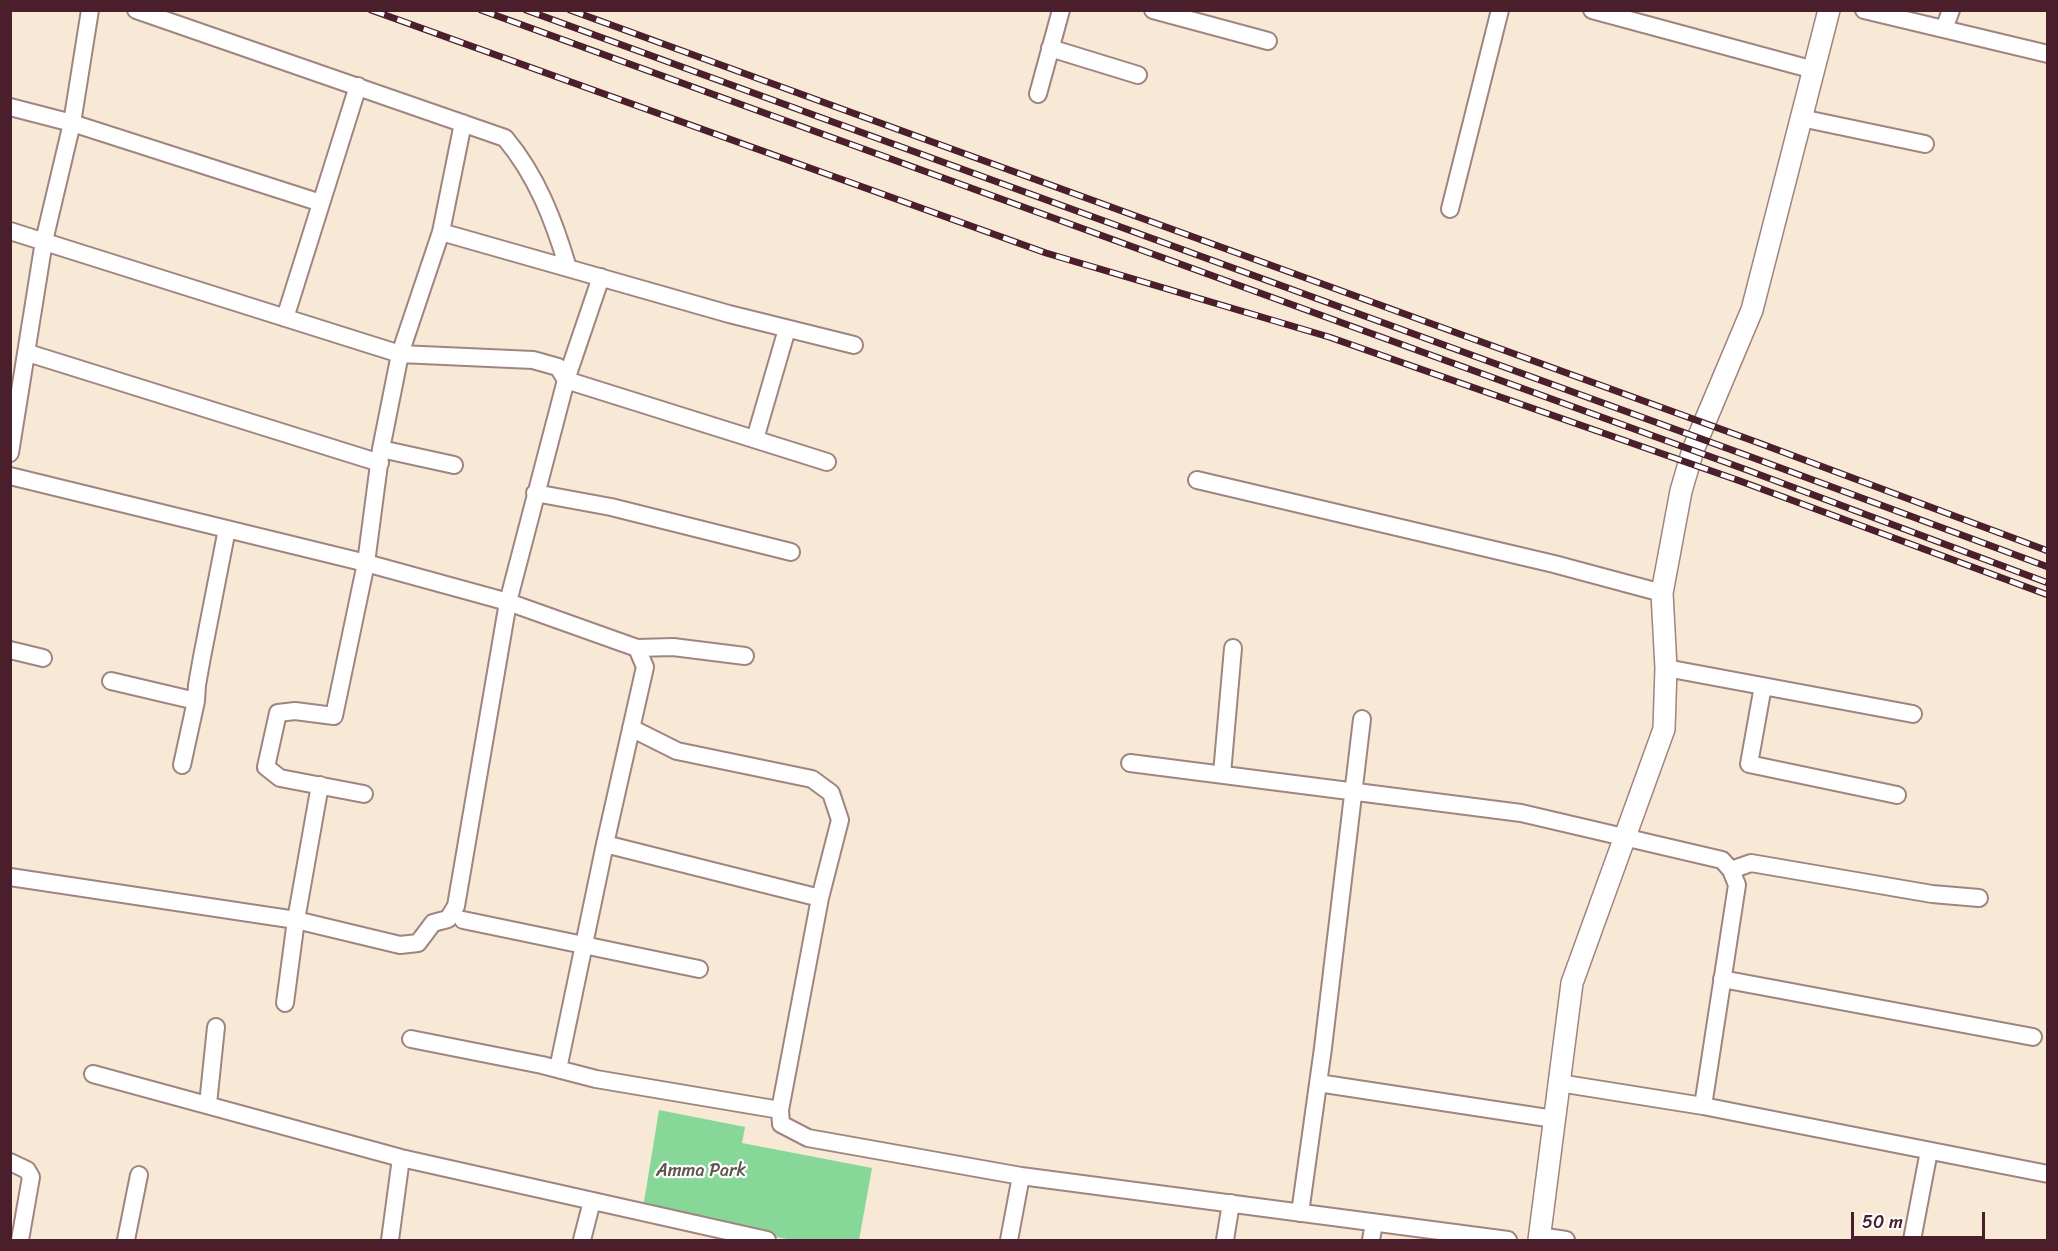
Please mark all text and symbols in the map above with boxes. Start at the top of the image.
park label: Amma Park [656,1160,746,1182]
scale bar [1854,1200,1988,1238]
text: 50 m [1862,1206,1903,1238]

